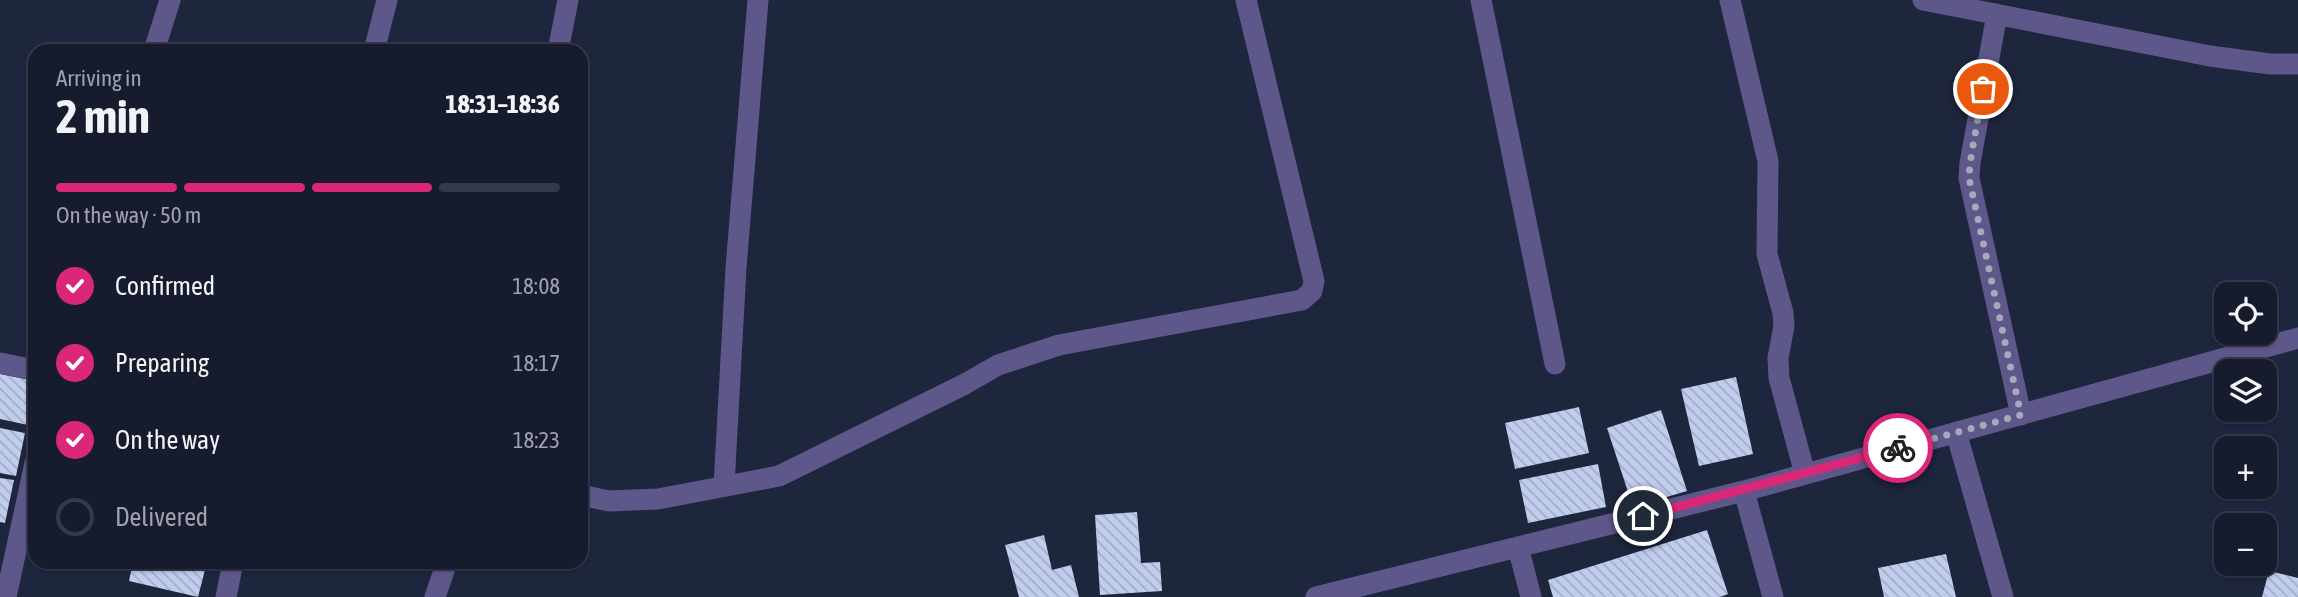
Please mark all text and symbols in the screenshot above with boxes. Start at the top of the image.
pin [1953,59,2013,119]
text: Arriving in [56,65,142,91]
icon: bag [1964,70,2002,108]
text: 18:31–18:36 [445,89,560,119]
text: 2 min [56,90,150,143]
text: On the way · 50 m [56,202,201,228]
icon: check [56,267,94,305]
text: Confirmed [115,271,215,301]
text: 18:08 [512,273,560,299]
map controls [2214,282,2277,576]
button: locate [2214,282,2277,345]
icon: check [56,344,94,382]
text: Preparing [115,348,209,378]
text: 18:17 [513,350,560,376]
button: layers [2214,359,2277,422]
courier [1863,413,1933,483]
icon: check [56,421,94,459]
text: On the way [115,425,220,455]
text: 18:23 [513,427,560,453]
icon: bike [1879,429,1917,467]
button: + [2214,436,2277,499]
pin [1613,486,1673,546]
icon: home [1624,497,1662,535]
text: Delivered [115,502,208,532]
button: − [2214,513,2277,576]

